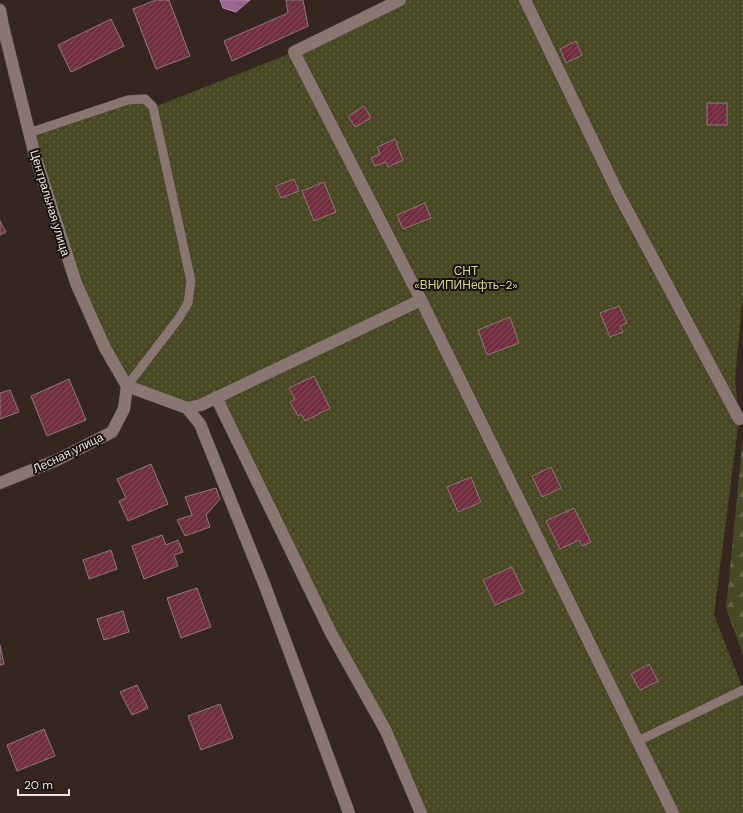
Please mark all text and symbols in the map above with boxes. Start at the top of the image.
street label: Центральная улица [26,148,74,258]
park label: СНТ «ВНИПИНефть-2» [414,263,518,293]
street label: Лесная улица [30,429,106,477]
scale bar [18,771,69,797]
text: 20 m [24,777,53,793]

